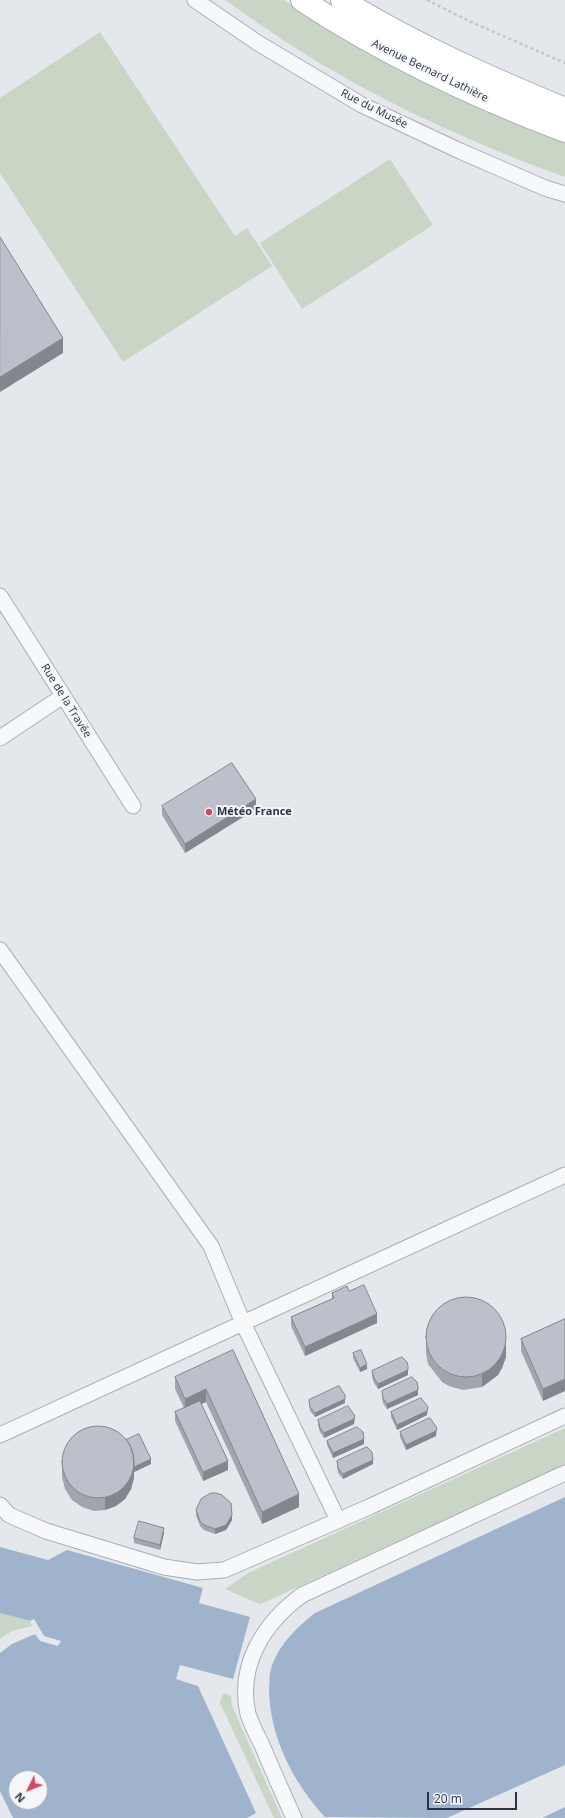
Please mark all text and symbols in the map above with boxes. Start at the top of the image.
street label: Avenue Bernard Lathière [370,37,490,105]
street label: Rue du Musée [338,87,410,131]
street label: Rue de la Travée [38,662,94,740]
place label: Météo France [217,805,292,819]
marker: Météo France [204,807,214,817]
north arrow [8,1770,48,1810]
scale bar [429,1784,519,1810]
text: N [11,1789,28,1806]
text: 20 m [434,1790,462,1807]

